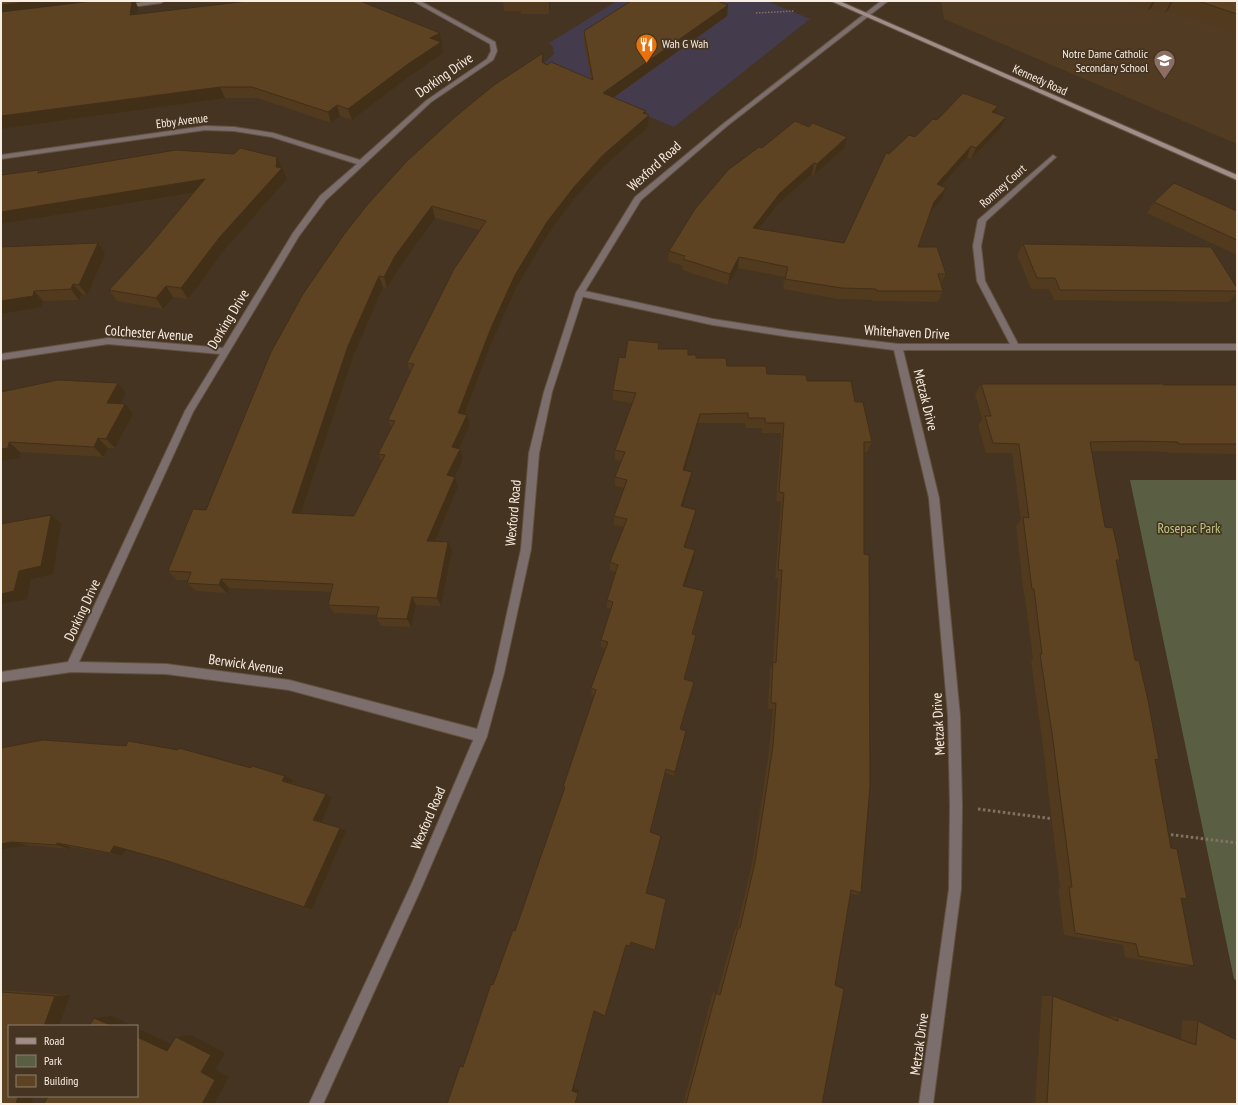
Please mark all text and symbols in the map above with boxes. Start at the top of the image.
restaurant icon: Wah G Wah [633,31,659,64]
place label: Wah G Wah [662,36,708,51]
place label: Notre Dame Catholic Secondary School [1062,46,1149,75]
street label: Dorking Drive [412,48,476,101]
school or university icon: Notre Dame Catholic Secondary School [1151,48,1177,81]
street label: Kennedy Road [1011,61,1070,98]
street label: Ebby Avenue [155,110,209,131]
street label: Wexford Road [623,137,685,195]
street label: Romney Court [976,160,1030,210]
street label: Dorking Drive [203,286,253,352]
street label: Colchester Avenue [104,321,194,345]
street label: Whitehaven Drive [864,321,950,343]
street label: Metzak Drive [910,367,942,433]
street label: Wexford Road [501,479,525,547]
park label: Rosepac Park [1158,519,1221,537]
street label: Dorking Drive [60,576,104,644]
street label: Berwick Avenue [207,650,285,678]
street label: Metzak Drive [927,692,949,756]
street label: Wexford Road [407,784,449,852]
street label: Metzak Drive [906,1011,932,1076]
legend [8,1025,138,1097]
text: Road [44,1033,64,1048]
text: Park [44,1053,62,1068]
text: Building [44,1073,79,1088]

